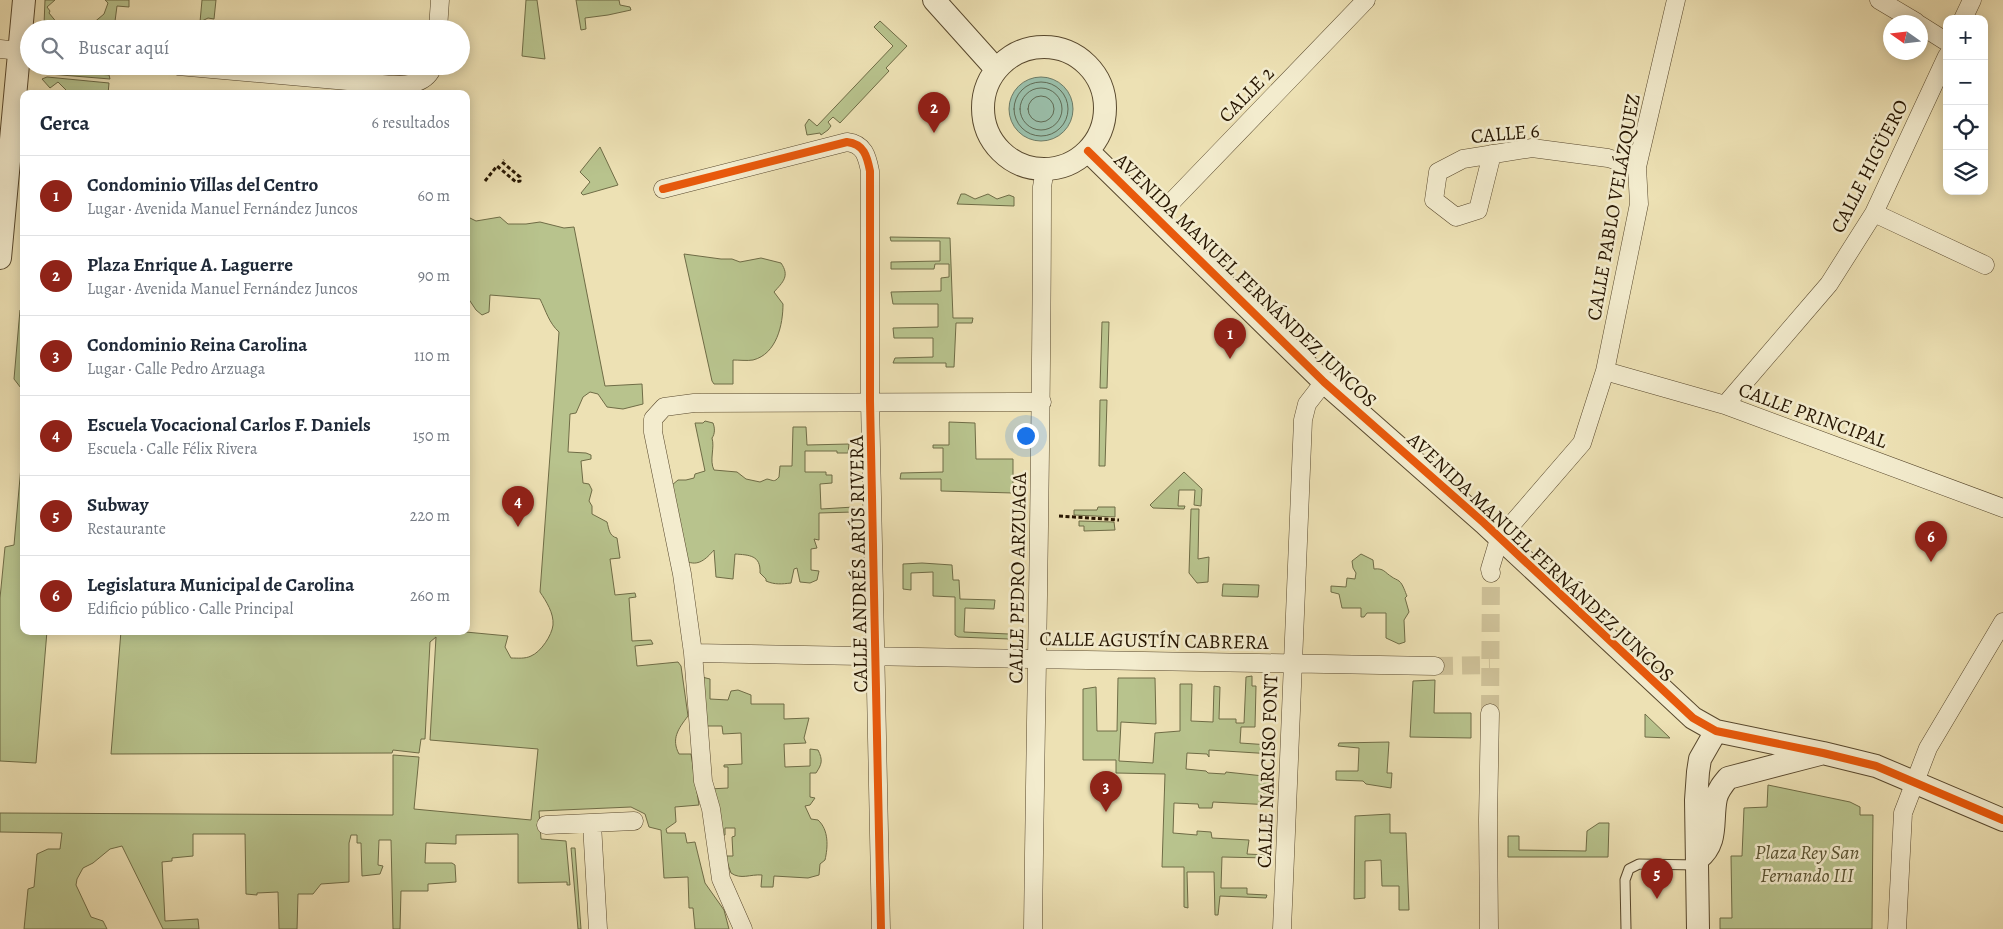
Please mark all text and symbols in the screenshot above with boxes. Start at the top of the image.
north arrow [1883,15,1928,60]
map controls [1943,15,1988,195]
button: + [1943,15,1988,60]
search box [20,20,470,75]
icon: search [38,34,66,62]
text: Buscar aquí [78,35,169,61]
street label: CALLE 2 [1213,60,1280,129]
button: − [1943,60,1988,105]
street label: CALLE PABLO VELÁZQUEZ [1580,91,1647,323]
pin: 2 [918,92,950,133]
street label: CALLE HIGÜERO [1824,95,1915,238]
button: locate [1943,105,1988,150]
text: Cerca [40,109,90,137]
text: 6 resultados [372,112,450,134]
street label: CALLE 6 [1470,117,1540,150]
street label: AVENIDA MANUEL FERNÁNDEZ JUNCOS [1108,146,1383,414]
button: layers [1943,150,1988,195]
text: Condominio Villas del Centro [87,172,318,198]
text: 1 [53,185,59,207]
text: 60 m [418,185,450,207]
text: Lugar · Avenida Manuel Fernández Juncos [87,198,358,220]
text: Plaza Enrique A. Laguerre [87,252,293,278]
text: 2 [52,265,60,287]
text: 90 m [418,265,450,287]
text: Lugar · Avenida Manuel Fernández Juncos [87,278,358,300]
pin: 1 [1214,318,1246,359]
text: Condominio Reina Carolina [87,332,308,358]
text: 3 [53,345,59,367]
text: 110 m [414,345,450,367]
text: Lugar · Calle Pedro Arzuaga [87,358,265,380]
street label: CALLE PRINCIPAL [1735,376,1892,455]
text: Escuela Vocacional Carlos F. Daniels [87,412,371,438]
your location [1013,423,1039,449]
text: 4 [52,425,60,447]
text: 150 m [413,425,450,447]
street label: AVENIDA MANUEL FERNÁNDEZ JUNCOS [1401,426,1680,688]
street label: CALLE ANDRÉS ARÚS RIVERA [843,435,874,693]
text: Escuela · Calle Félix Rivera [87,438,257,460]
street label: CALLE PEDRO ARZUAGA [1002,472,1033,684]
pin: 4 [502,486,534,527]
text: Subway [87,492,149,518]
text: 5 [53,505,59,527]
text: 220 m [410,505,450,527]
text: Restaurante [87,518,166,540]
pin: 6 [1915,521,1947,562]
text: Legislatura Municipal de Carolina [87,572,354,598]
text: 6 [52,585,60,607]
text: 260 m [410,585,450,607]
text: Edificio público · Calle Principal [87,598,293,620]
street label: CALLE AGUSTÍN CABRERA [1039,625,1269,656]
street label: CALLE NARCISO FONT [1251,673,1284,869]
pin: 3 [1090,771,1122,812]
park label: Plaza Rey San Fernando III [1755,839,1859,889]
pin: 5 [1641,858,1673,899]

